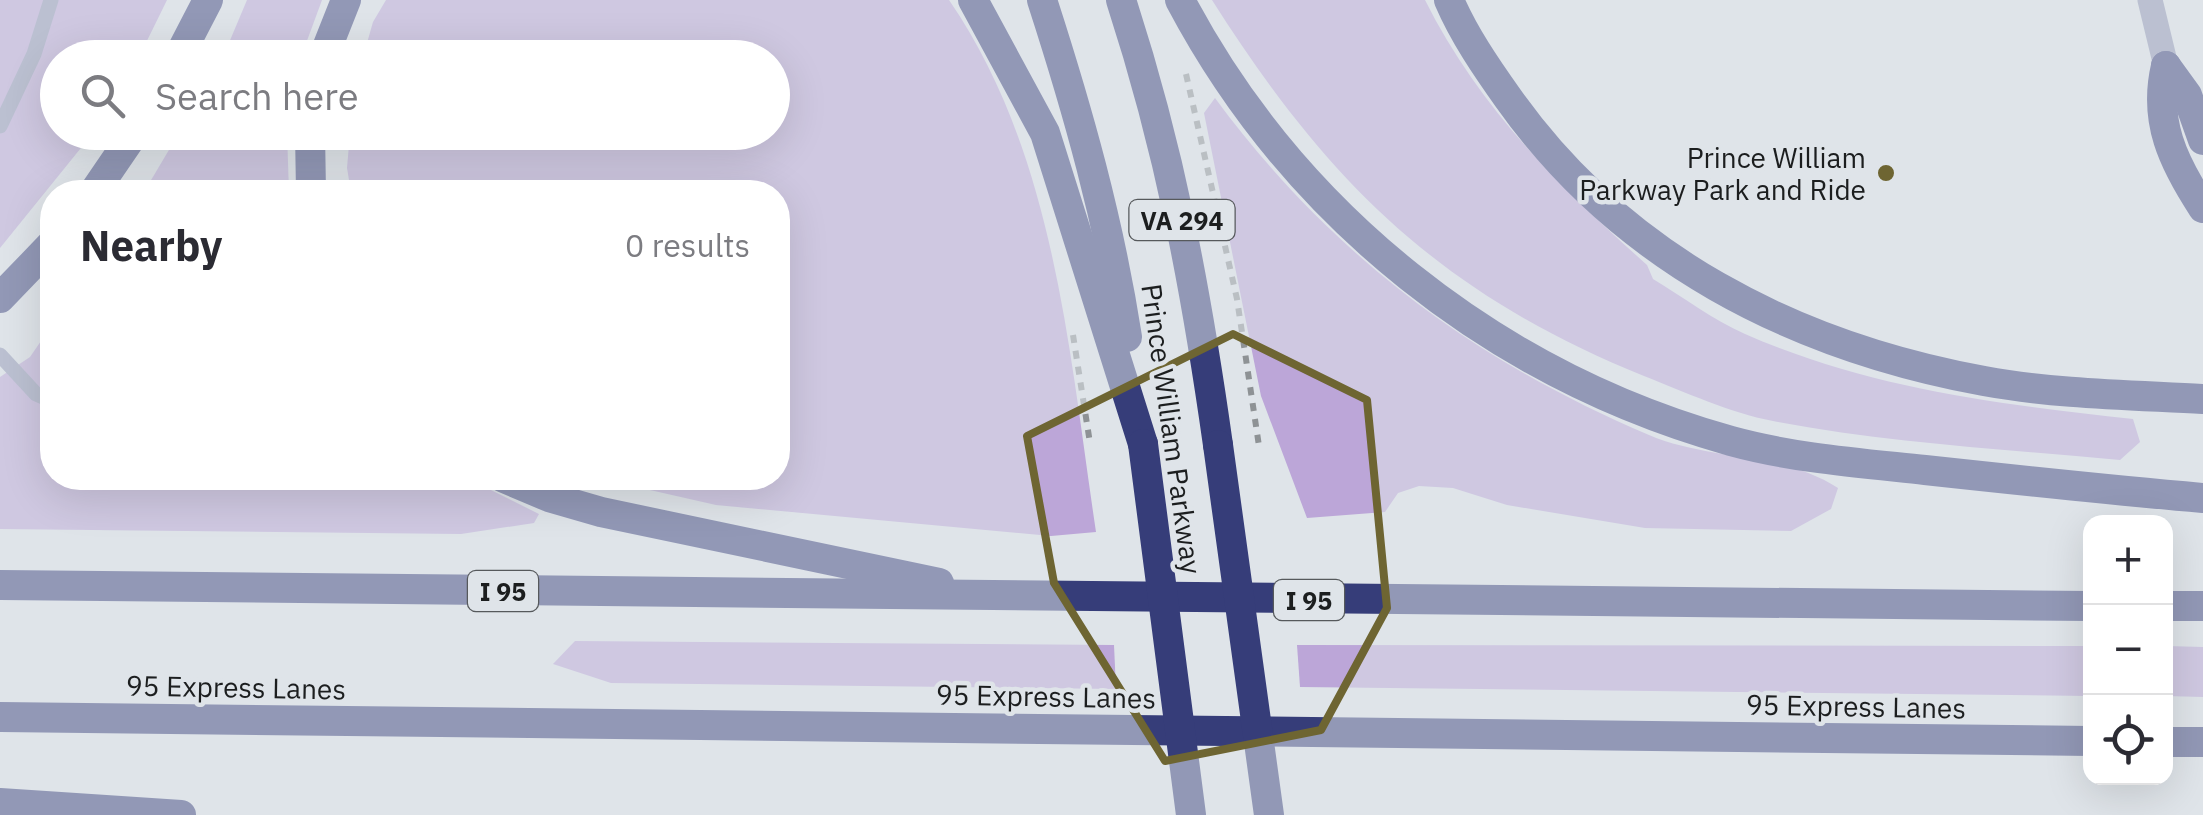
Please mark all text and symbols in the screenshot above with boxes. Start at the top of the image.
search box [40,40,790,150]
icon: search [75,68,130,123]
text: Search here [155,71,359,120]
place label: Prince William Parkway Park and Ride [1579,139,1866,208]
marker: Prince William Parkway Park and Ride [1875,162,1897,184]
road number: VA 294 [1130,200,1234,240]
text: Nearby [80,218,222,273]
text: 0 results [625,224,750,266]
street label: Prince William Parkway [1133,282,1211,576]
map controls [2083,515,2173,785]
button: + [2083,515,2173,605]
road number: I 95 [468,571,538,611]
road number: I 95 [1274,580,1344,620]
button: − [2083,605,2173,695]
street label: 95 Express Lanes [126,667,346,707]
street label: 95 Express Lanes [936,676,1156,716]
street label: 95 Express Lanes [1746,686,1966,726]
button: locate [2083,695,2173,785]

